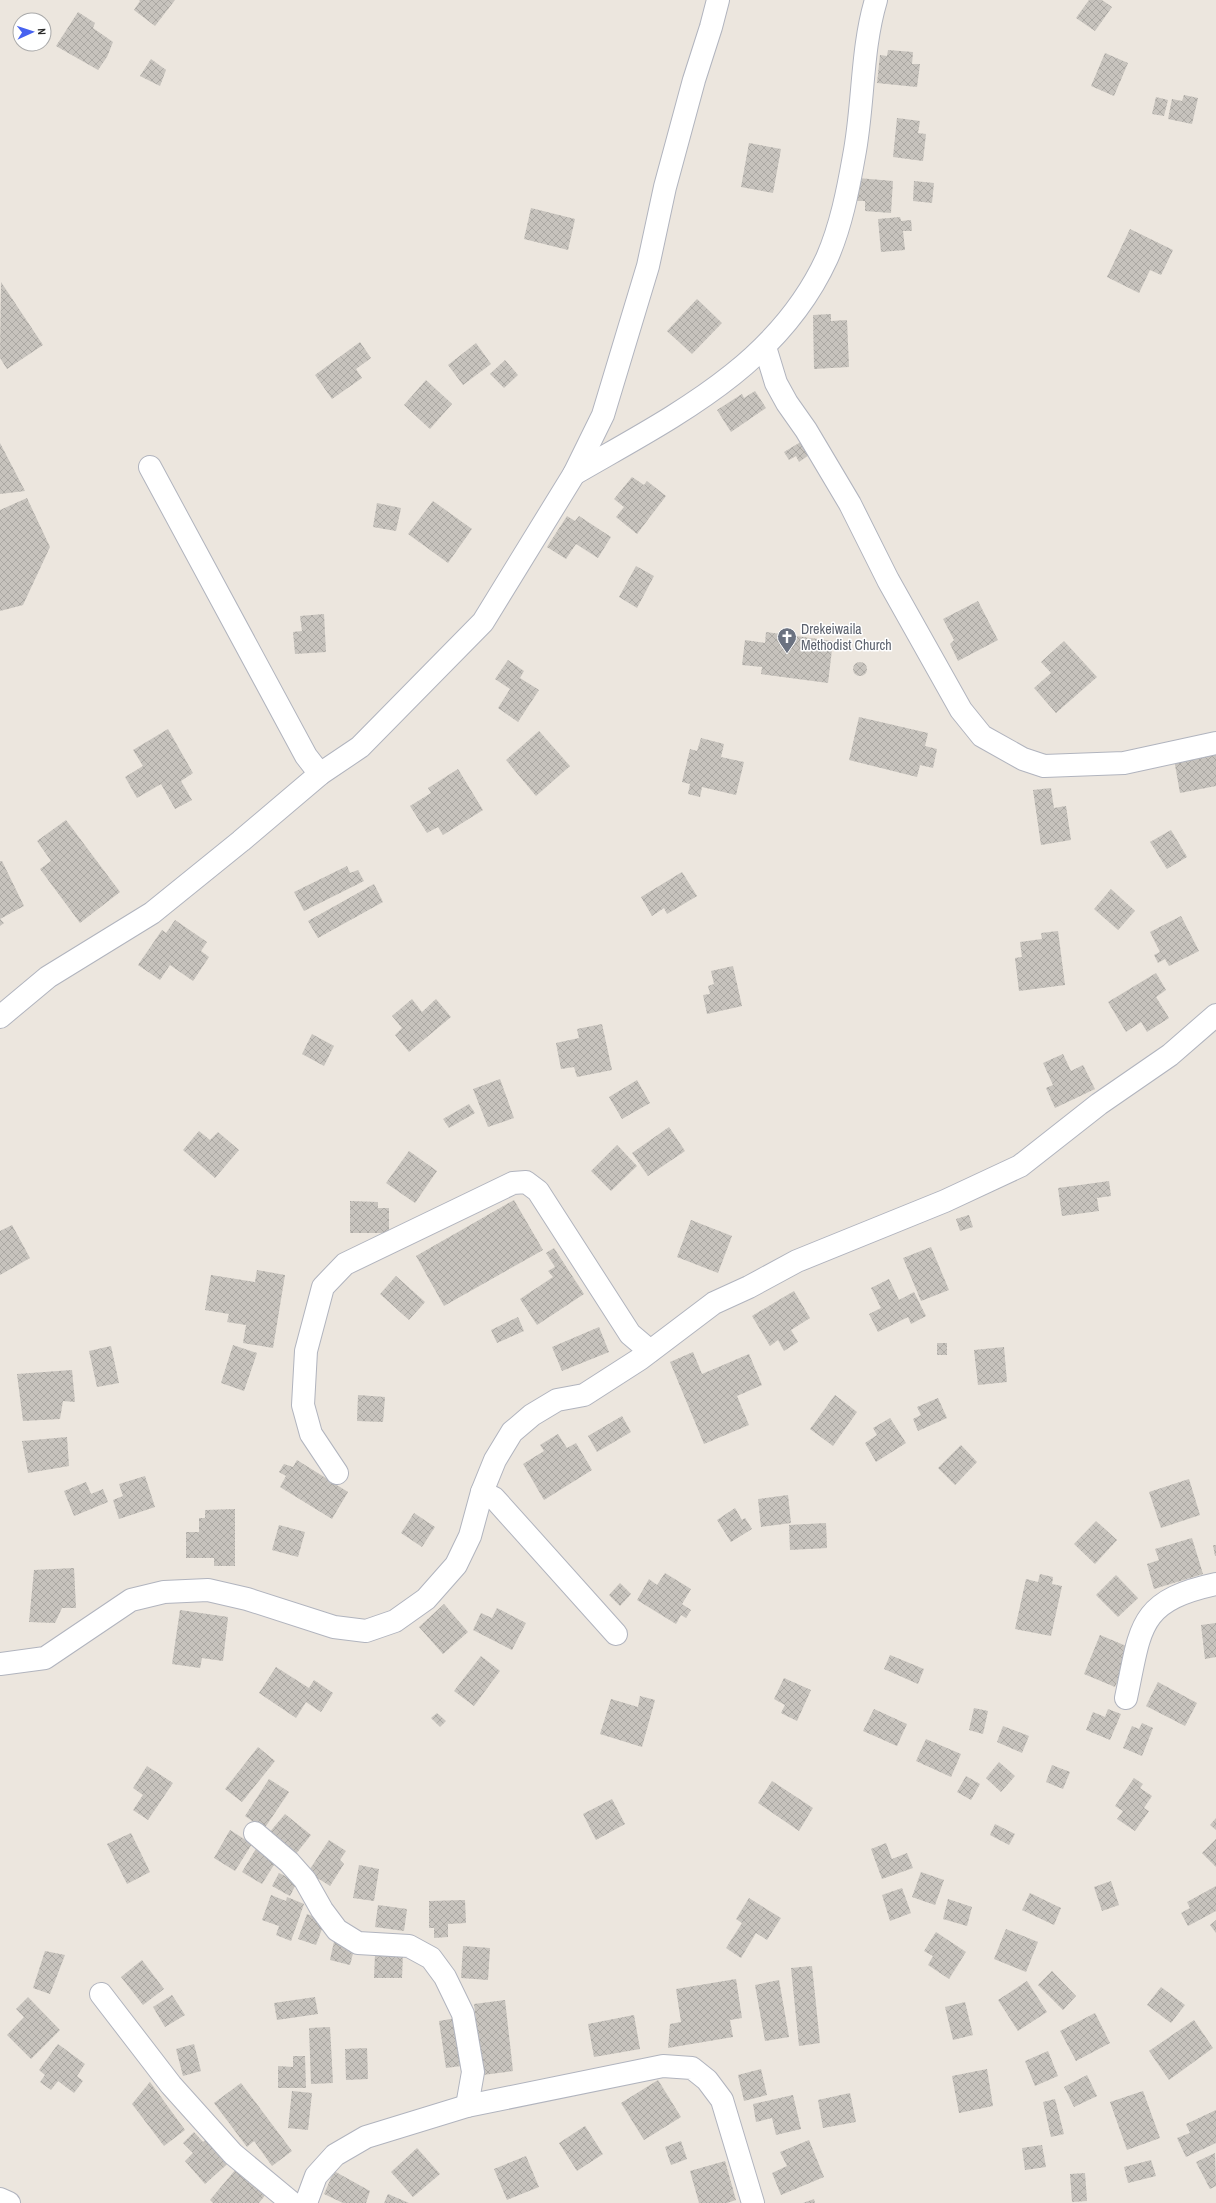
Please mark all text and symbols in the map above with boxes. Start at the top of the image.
north arrow [12,12,52,52]
text: N [35,28,49,35]
place label: Drekeiwaila Methodist Church [801,620,892,654]
church icon: Drekeiwaila Methodist Church [776,626,798,654]

